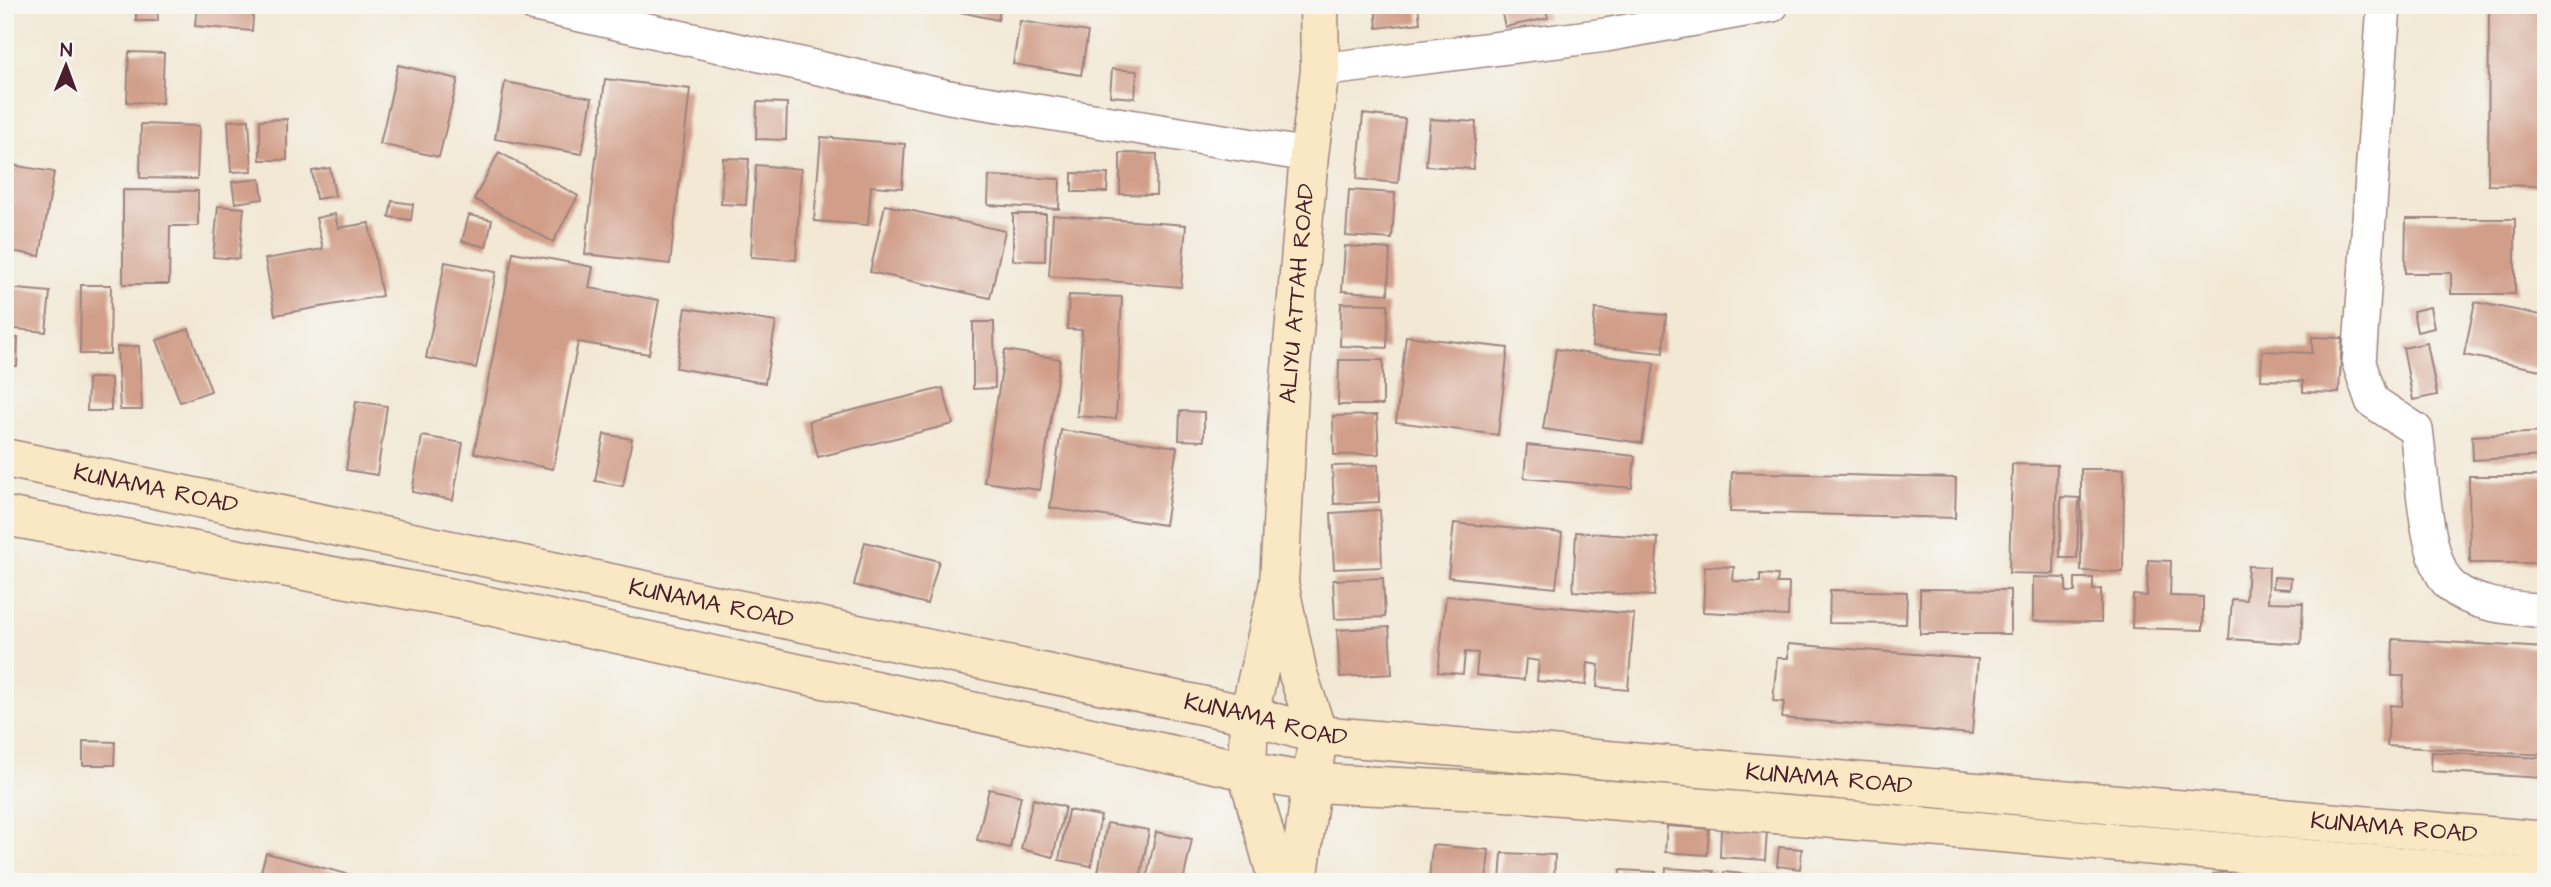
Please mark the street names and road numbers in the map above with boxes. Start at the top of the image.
street label: ALIYU ATTAH ROAD [1271,182,1324,404]
street label: KUNAMA ROAD [70,456,241,523]
street label: KUNAMA ROAD [626,570,797,637]
street label: KUNAMA ROAD [1181,685,1349,754]
street label: KUNAMA ROAD [1744,755,1914,803]
street label: KUNAMA ROAD [2309,804,2479,852]

